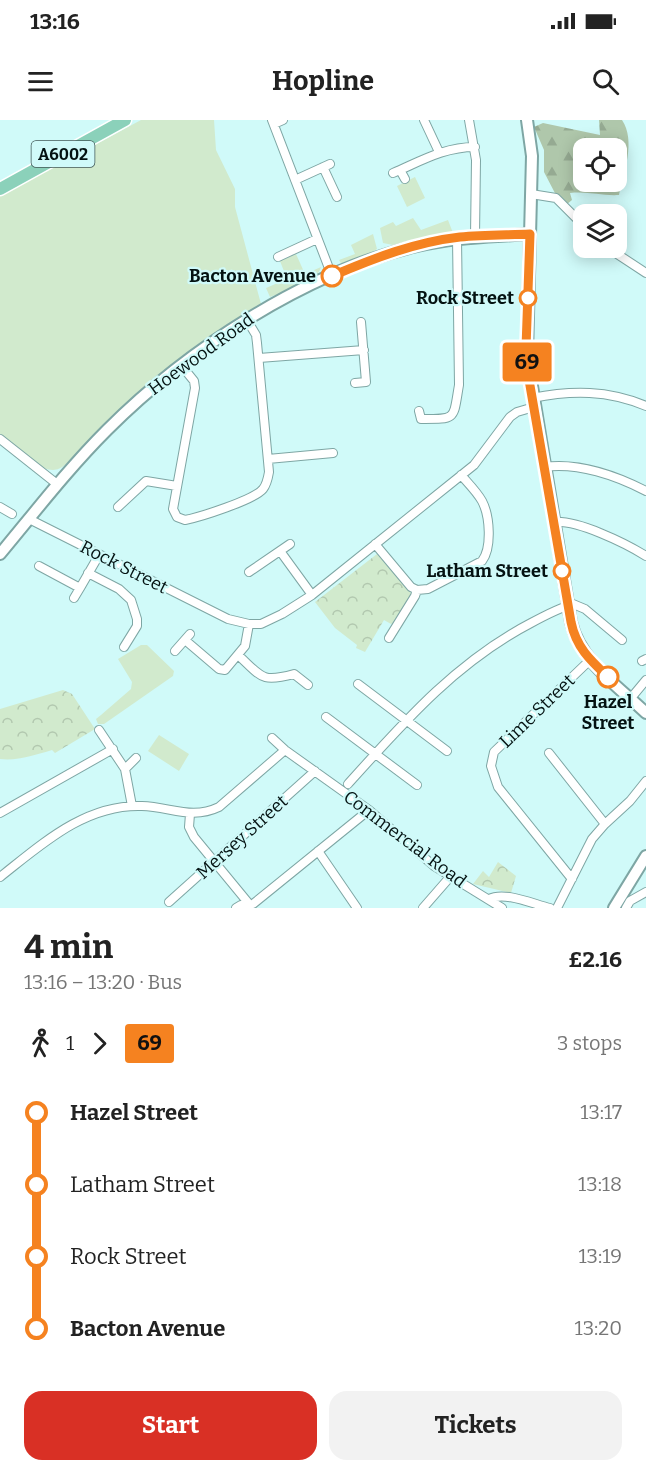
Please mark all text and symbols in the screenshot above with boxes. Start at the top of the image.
text: 13:16 [30,8,80,35]
icon: menu [24,65,57,98]
text: Hopline [272,65,374,97]
icon: search [589,65,622,98]
map controls [573,138,627,258]
button: locate [573,138,627,192]
road number: A6002 [32,141,94,167]
button: layers [573,204,627,258]
place label: Bacton Avenue [189,265,316,287]
marker: Bacton Avenue [321,265,343,287]
place label: Rock Street [416,287,514,309]
marker: Rock Street [519,289,537,307]
street label: Hoewood Road [144,308,258,400]
line badge: 69 [500,342,554,382]
text: 69 [515,349,539,375]
street label: Rock Street [77,536,172,599]
place label: Latham Street [426,560,548,582]
marker: Latham Street [553,562,571,580]
marker: Hazel Street [597,666,619,688]
street label: Lime Street [495,669,580,752]
place label: Hazel Street [582,691,634,734]
street label: Commercial Road [339,786,471,893]
street label: Mersey Street [192,790,293,884]
text: 4 min [24,927,113,967]
text: £2.16 [568,946,622,973]
text: 13:16 – 13:20 · Bus [24,970,182,994]
icon: walk [24,1027,57,1060]
icon: forward [83,1027,116,1060]
text: 69 [137,1030,162,1056]
text: 1 [66,1031,74,1055]
text: 3 stops [557,1031,622,1055]
text: Hazel Street [70,1099,198,1126]
text: 13:17 [580,1100,622,1124]
text: Latham Street [70,1171,215,1198]
text: 13:18 [578,1172,622,1196]
text: Rock Street [70,1243,187,1270]
text: 13:19 [578,1244,622,1268]
text: Bacton Avenue [70,1315,225,1342]
text: 13:20 [575,1316,622,1340]
button: Start [24,1391,317,1460]
button: Tickets [329,1391,622,1460]

